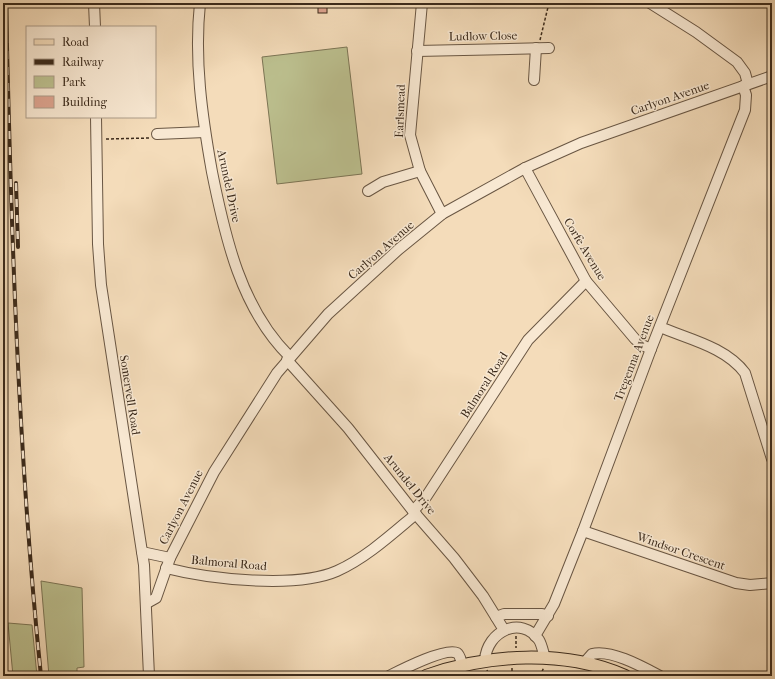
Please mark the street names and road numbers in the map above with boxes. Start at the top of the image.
street label: Ludlow Close [448,28,518,44]
street label: Carlyon Avenue [629,78,711,118]
street label: Earlsmead [392,84,408,138]
street label: Arundel Drive [214,147,244,224]
street label: Corfe Avenue [561,215,609,283]
street label: Carlyon Avenue [345,218,417,282]
street label: Tregenna Avenue [611,313,657,403]
street label: Balmoral Road [457,349,511,421]
street label: Somervell Road [117,354,143,436]
street label: Arundel Drive [381,450,439,517]
street label: Carlyon Avenue [156,467,206,547]
street label: Windsor Crescent [634,529,728,573]
street label: Balmoral Road [191,553,268,573]

